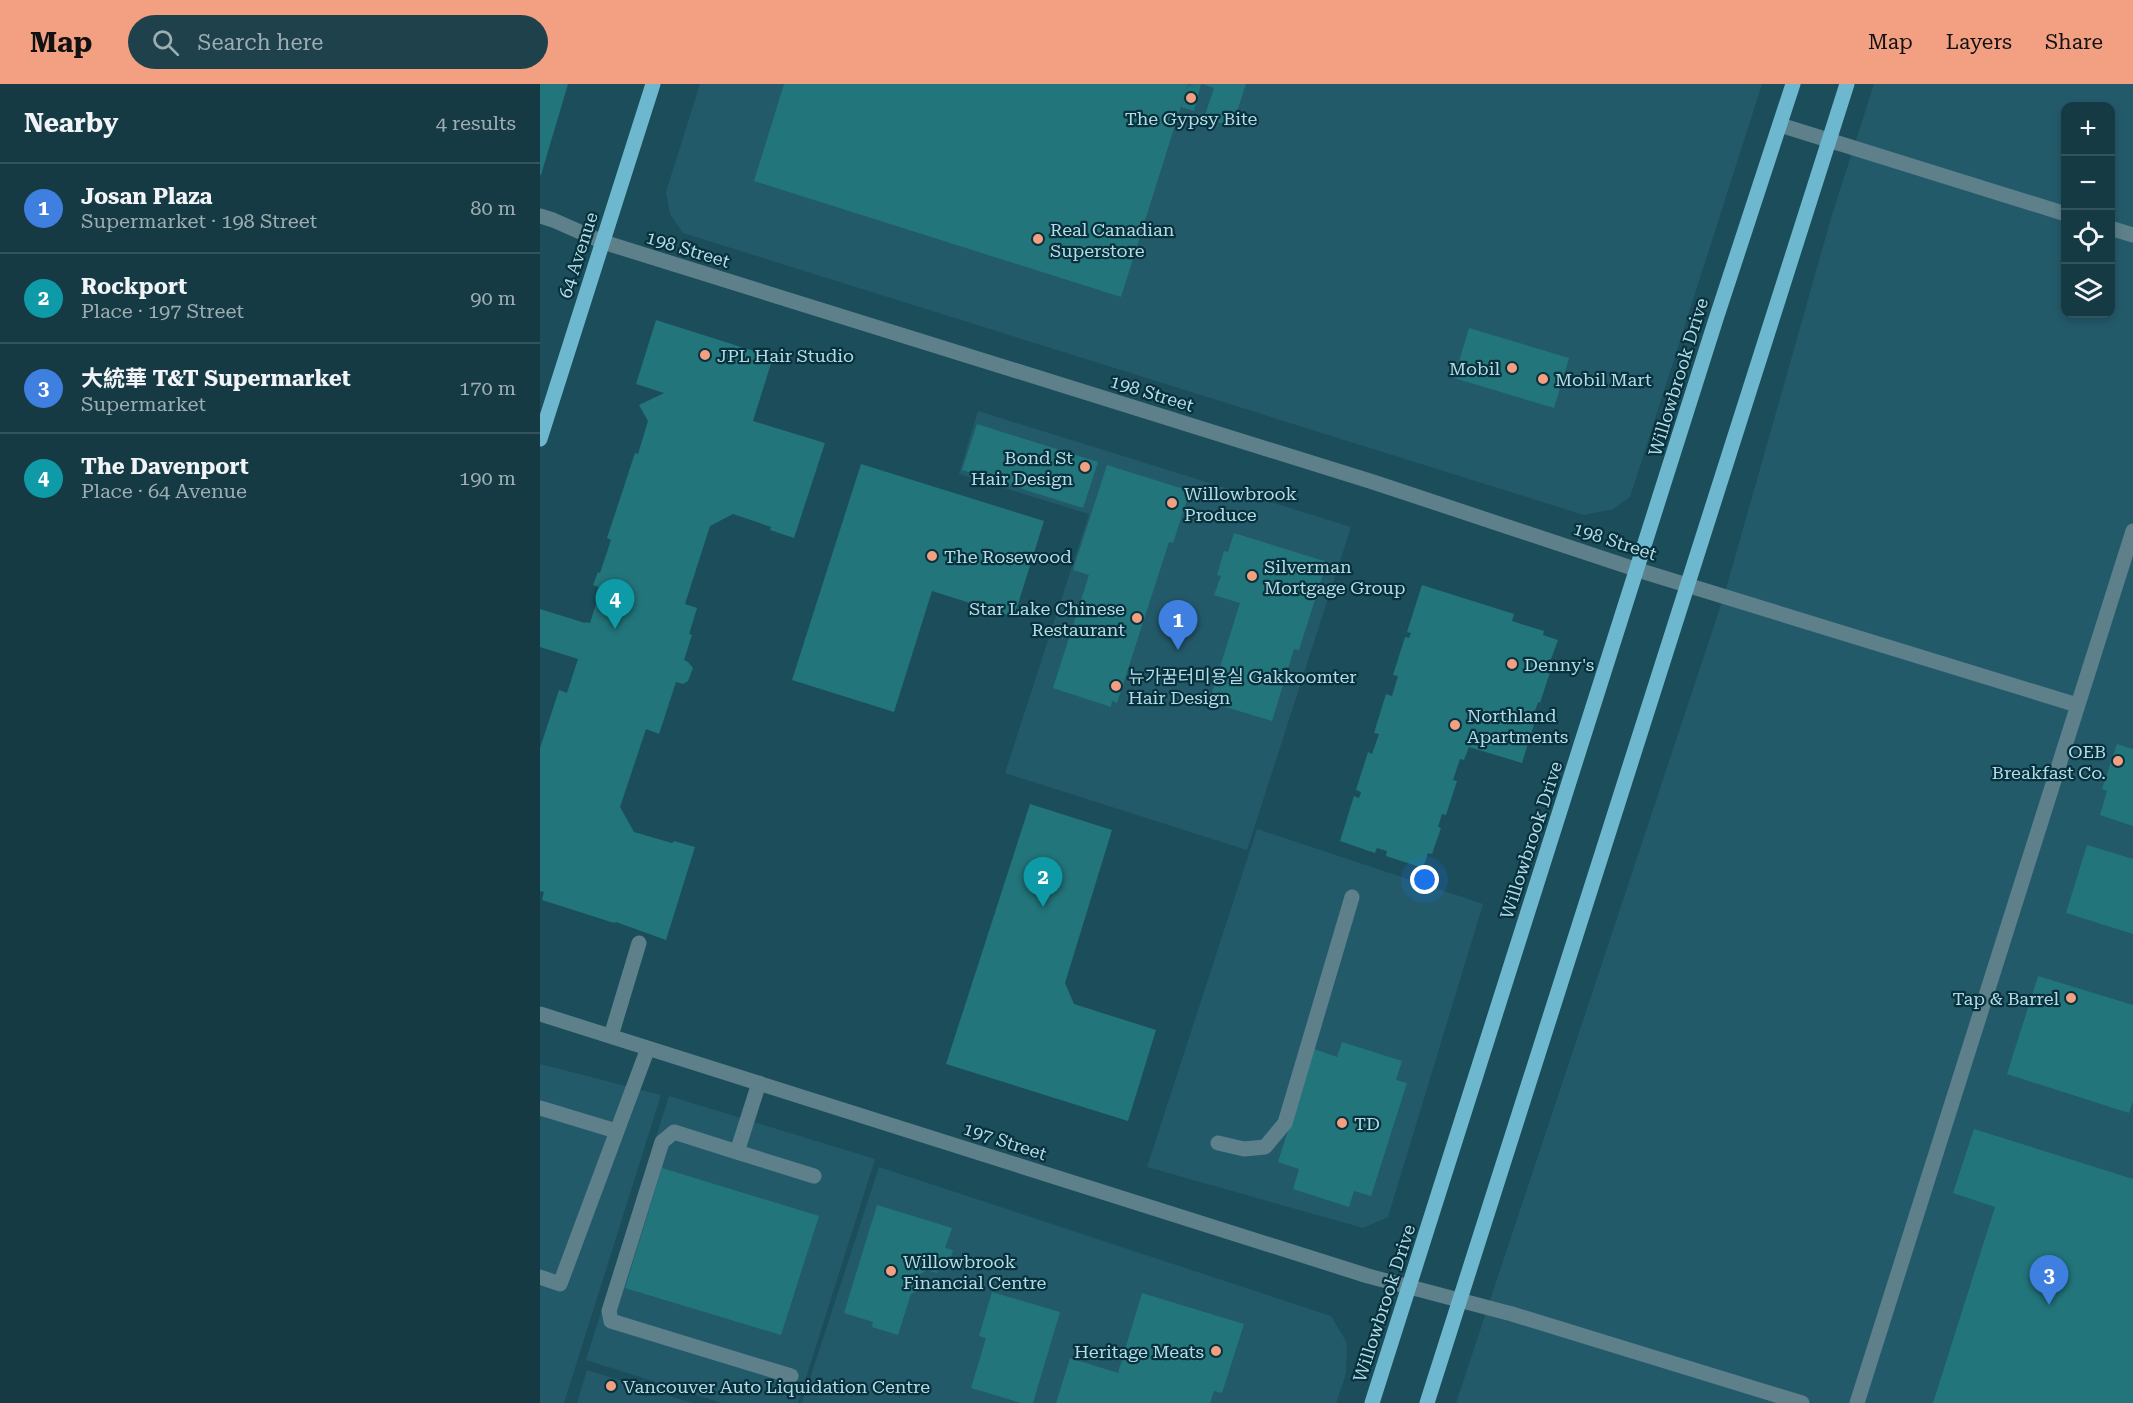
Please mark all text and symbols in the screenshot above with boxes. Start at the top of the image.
search box [128,15,548,69]
text: Map [30,26,92,59]
icon: search [149,26,182,59]
text: Search here [197,30,323,55]
text: Map [1868,30,1913,54]
text: Layers [1946,30,2012,54]
text: Share [2045,30,2103,54]
marker: The Gypsy Bite [1184,91,1198,105]
map controls [2061,102,2115,318]
button: + [2061,102,2115,156]
text: Nearby [24,108,118,138]
place label: The Gypsy Bite [1125,108,1257,129]
text: 4 results [436,111,516,135]
button: − [2061,156,2115,210]
text: Josan Plaza [81,184,212,209]
text: 1 [38,196,49,220]
text: 80 m [470,196,516,220]
text: Supermarket · 198 Street [81,209,317,233]
street label: 64 Avenue [554,209,602,301]
button: locate [2061,210,2115,264]
place label: Real Canadian Superstore [1050,219,1175,261]
street label: 198 Street [644,226,733,272]
marker: Real Canadian Superstore [1031,232,1045,246]
button: layers [2061,264,2115,318]
text: Rockport [81,274,187,299]
text: 2 [38,286,49,310]
text: 90 m [470,286,516,310]
street label: Willowbrook Drive [1644,295,1712,459]
text: Place · 197 Street [81,299,244,323]
place label: JPL Hair Studio [717,345,854,366]
marker: JPL Hair Studio [698,348,712,362]
place label: Mobil [1449,358,1500,379]
marker: Mobil [1505,361,1519,375]
text: 大統華 T&T Supermarket [81,366,351,391]
place label: Mobil Mart [1555,369,1652,390]
street label: 198 Street [1108,370,1197,416]
marker: Mobil Mart [1536,372,1550,386]
text: 3 [38,376,49,400]
text: 170 m [459,376,516,400]
text: Supermarket [81,392,206,416]
place label: Bond St Hair Design [971,447,1073,489]
text: The Davenport [81,454,249,479]
marker: Bond St Hair Design [1078,460,1092,474]
text: 4 [38,466,49,490]
text: 190 m [459,466,516,490]
text: Place · 64 Avenue [81,479,247,503]
place label: Willowbrook Produce [1184,483,1297,525]
marker: Willowbrook Produce [1165,496,1179,510]
street label: 198 Street [1571,518,1660,564]
place label: The Rosewood [944,546,1072,567]
marker: The Rosewood [925,549,939,563]
place label: Silverman Mortgage Group [1264,556,1406,598]
marker: Silverman Mortgage Group [1245,569,1259,583]
pin: 4 [596,580,634,629]
place label: Star Lake Chinese Restaurant [969,598,1125,640]
pin: 1 [1158,600,1198,650]
marker: Star Lake Chinese Restaurant [1130,611,1144,625]
place label: Denny's [1524,654,1594,675]
marker: Denny's [1505,657,1519,671]
place label: 뉴가꿈터미용실 Gakkoomter Hair Design [1128,666,1357,708]
marker: 뉴가꿈터미용실 Gakkoomter Hair Design [1109,679,1123,693]
place label: Northland Apartments [1467,705,1568,747]
marker: Northland Apartments [1448,718,1462,732]
place label: OEB Breakfast Co. [1992,741,2106,783]
marker: OEB Breakfast Co. [2111,754,2125,768]
street label: Willowbrook Drive [1496,758,1566,922]
pin: 2 [1024,858,1062,907]
your location [1410,865,1439,894]
place label: Tap & Barrel [1953,988,2059,1009]
marker: Tap & Barrel [2064,991,2078,1005]
place label: TD [1354,1113,1380,1134]
marker: TD [1335,1116,1349,1130]
street label: 197 Street [961,1118,1050,1164]
street label: Willowbrook Drive [1349,1221,1419,1385]
place label: Willowbrook Financial Centre [903,1251,1047,1293]
pin: 3 [2030,1256,2068,1305]
marker: Willowbrook Financial Centre [884,1264,898,1278]
place label: Heritage Meats [1074,1341,1204,1362]
marker: Heritage Meats [1209,1344,1223,1358]
place label: Vancouver Auto Liquidation Centre [623,1376,930,1397]
marker: Vancouver Auto Liquidation Centre [604,1379,618,1393]

